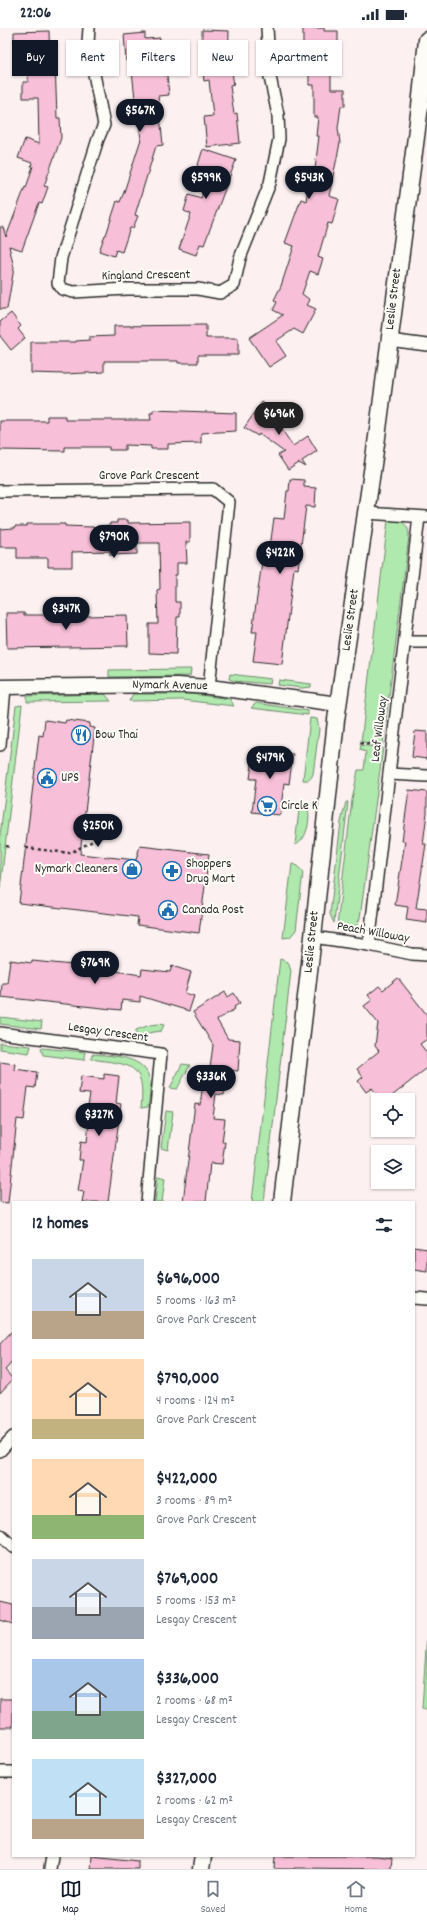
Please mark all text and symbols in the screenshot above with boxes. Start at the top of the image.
text: 22:06 [20,3,51,25]
chip: Buy [12,40,58,76]
chip: Rent [66,40,119,76]
chip: Filters [127,40,190,76]
chip: New [198,40,248,76]
chip: Apartment [256,40,342,76]
pin: $567K [112,99,168,133]
text: $567K [125,102,155,121]
pin: $599K [178,166,234,200]
pin: $543K [281,166,337,200]
text: $599K [191,169,221,188]
text: $543K [294,169,324,188]
street label: Kingland Crescent [102,266,191,286]
street label: Leslie Street [381,267,407,331]
pin: $696K [251,402,307,436]
text: $696K [263,405,295,424]
street label: Grove Park Crescent [99,467,200,486]
pin: $790K [86,525,142,559]
text: $790K [99,528,129,547]
pin: $422K [252,541,308,575]
text: $422K [265,544,295,563]
street label: Leslie Street [337,588,365,652]
pin: $347K [38,597,94,631]
text: $347K [52,600,80,619]
street label: Nymark Avenue [132,676,208,696]
street label: Leaf Willoway [367,694,394,763]
restaurant icon: Bow Thai [70,724,92,746]
place label: Bow Thai [95,726,139,745]
pin: $479K [242,746,298,780]
text: $479K [256,749,284,768]
public building icon: UPS [36,767,58,789]
place label: UPS [61,769,79,788]
supermarket icon: Circle K [256,795,278,817]
place label: Circle K [281,797,318,816]
pin: $250K [70,814,126,848]
text: $250K [82,817,114,836]
place label: Shoppers Drug Mart [186,855,235,889]
shop icon: Nymark Cleaners [121,858,143,880]
place label: Nymark Cleaners [35,860,118,879]
pharmacy icon: Shoppers Drug Mart [161,860,183,882]
public building icon: Canada Post [157,899,179,921]
place label: Canada Post [182,901,244,920]
street label: Leslie Street [299,910,325,974]
street label: Peach Willoway [335,917,412,949]
pin: $769K [67,951,123,985]
text: $769K [80,954,110,973]
street label: Lesgay Crescent [67,1018,149,1048]
pin: $336K [183,1065,239,1099]
text: $336K [196,1068,226,1087]
map controls [371,1093,415,1189]
button: locate [371,1093,415,1137]
pin: $327K [71,1103,127,1137]
text: $327K [84,1106,114,1125]
button: layers [371,1145,415,1189]
text: 12 homes [32,1213,89,1237]
icon: filters [373,1214,395,1236]
text: $696,000 [156,1268,220,1292]
icon: home [64,1275,112,1323]
text: 5 rooms · 163 m² [156,1292,236,1311]
text: Grove Park Crescent [156,1311,257,1330]
text: $790,000 [156,1368,219,1392]
icon: home [64,1375,112,1423]
text: 4 rooms · 124 m² [156,1392,235,1411]
text: Grove Park Crescent [156,1411,257,1430]
text: $422,000 [156,1468,218,1492]
icon: home [64,1475,112,1523]
text: 3 rooms · 89 m² [156,1492,232,1511]
text: Grove Park Crescent [156,1511,257,1530]
text: $769,000 [156,1568,218,1592]
icon: home [64,1575,112,1623]
text: 5 rooms · 153 m² [156,1592,236,1611]
text: Lesgay Crescent [156,1611,237,1630]
text: $336,000 [156,1668,219,1692]
icon: home [64,1675,112,1723]
text: 2 rooms · 68 m² [156,1692,233,1711]
text: Lesgay Crescent [156,1711,237,1730]
text: $327,000 [156,1768,217,1792]
icon: home [64,1775,112,1823]
text: 2 rooms · 62 m² [156,1792,233,1811]
text: Lesgay Crescent [156,1811,237,1830]
tab: Map [60,1878,82,1918]
tab: Saved [201,1878,225,1918]
tab: Home [344,1878,367,1918]

